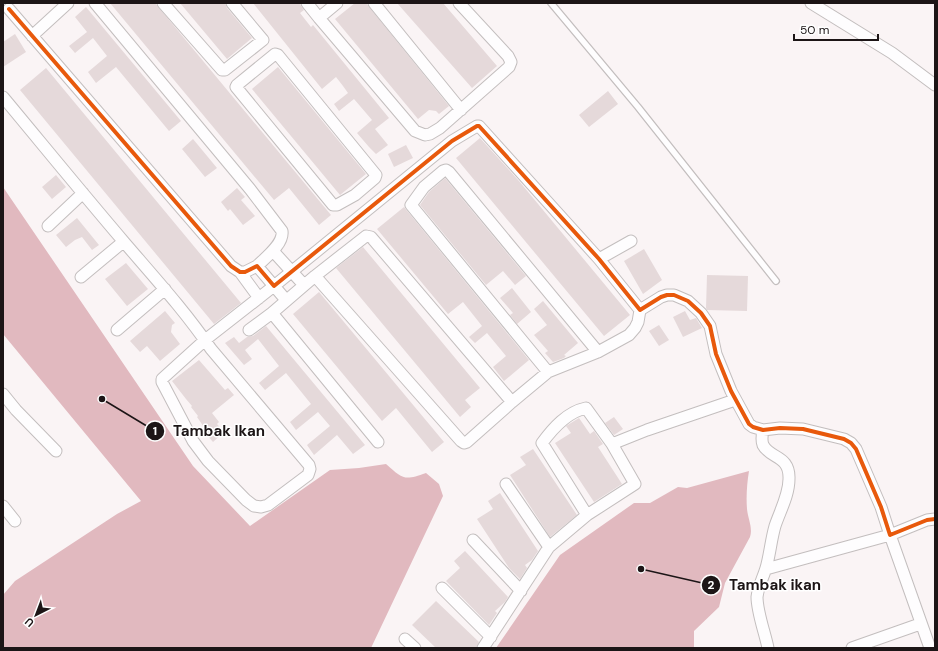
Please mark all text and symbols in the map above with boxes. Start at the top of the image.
scale bar [794,16,878,42]
text: 50 m [800,22,829,38]
callout: Tambak Ikan [145,418,273,445]
text: Tambak Ikan [173,421,265,441]
text: 1 [153,423,157,439]
callout: Tambak ikan [701,571,829,598]
text: Tambak ikan [729,575,821,595]
text: 2 [708,577,715,593]
north arrow [16,595,56,635]
text: U [22,615,37,630]

